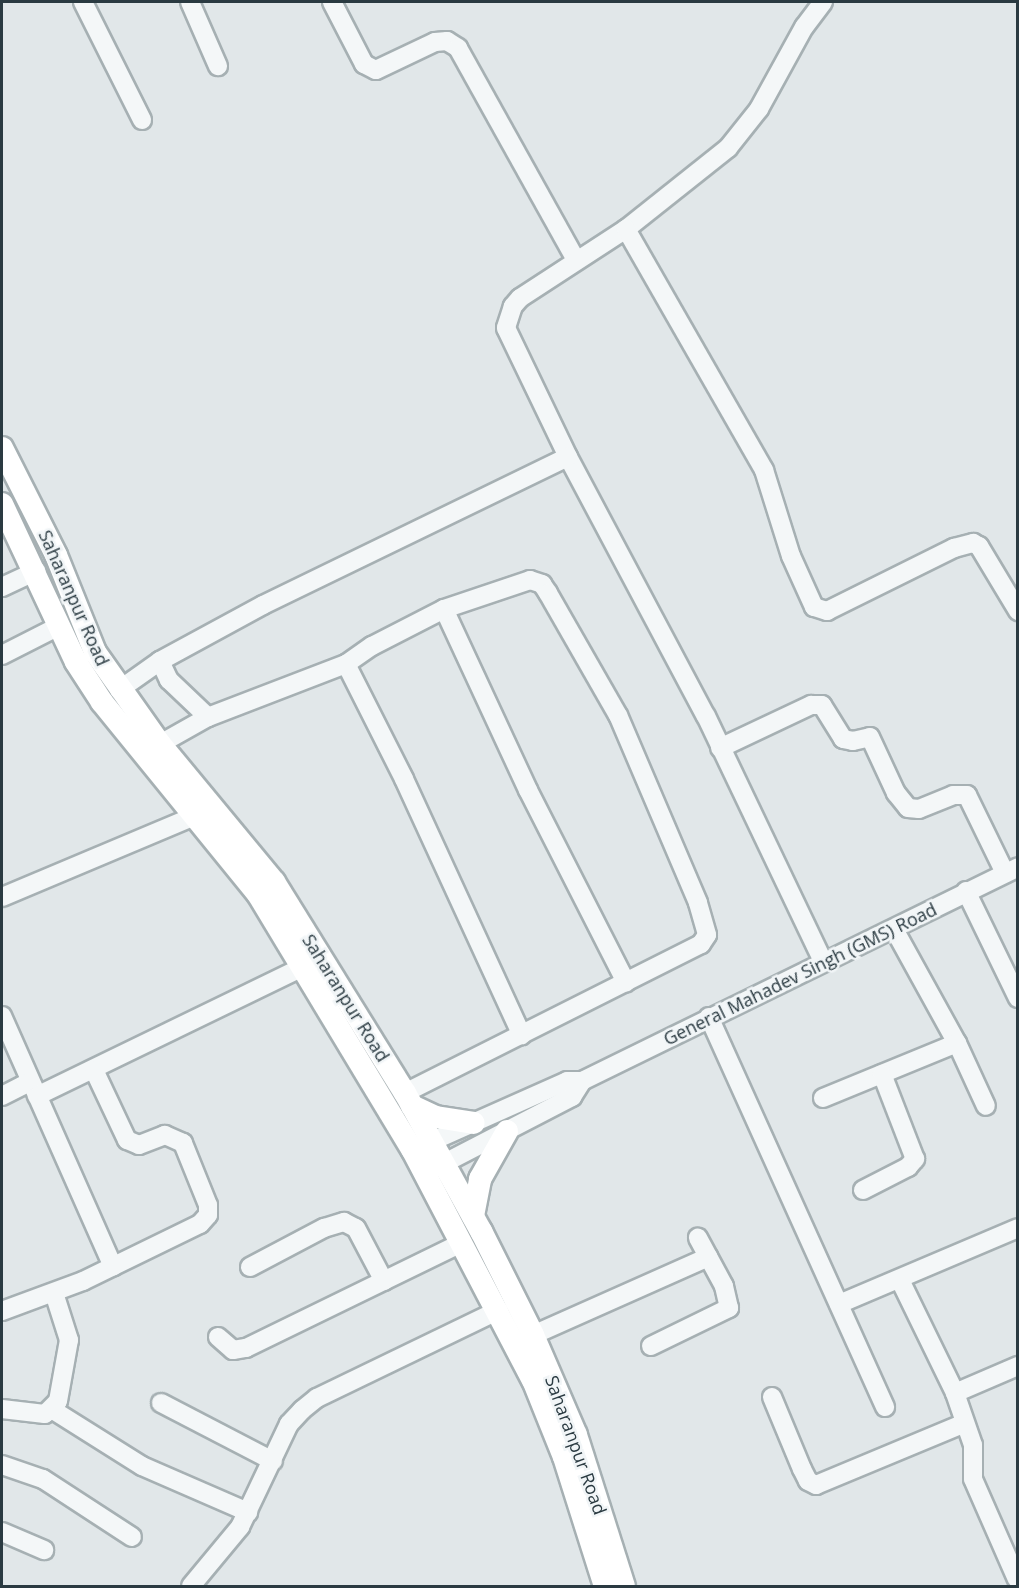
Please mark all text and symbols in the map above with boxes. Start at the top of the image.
street label: Saharanpur Road [34,527,114,669]
street label: General Mahadev Singh (GMS) Road [660,898,940,1050]
street label: Saharanpur Road [298,930,394,1066]
street label: Saharanpur Road [541,1373,611,1517]

